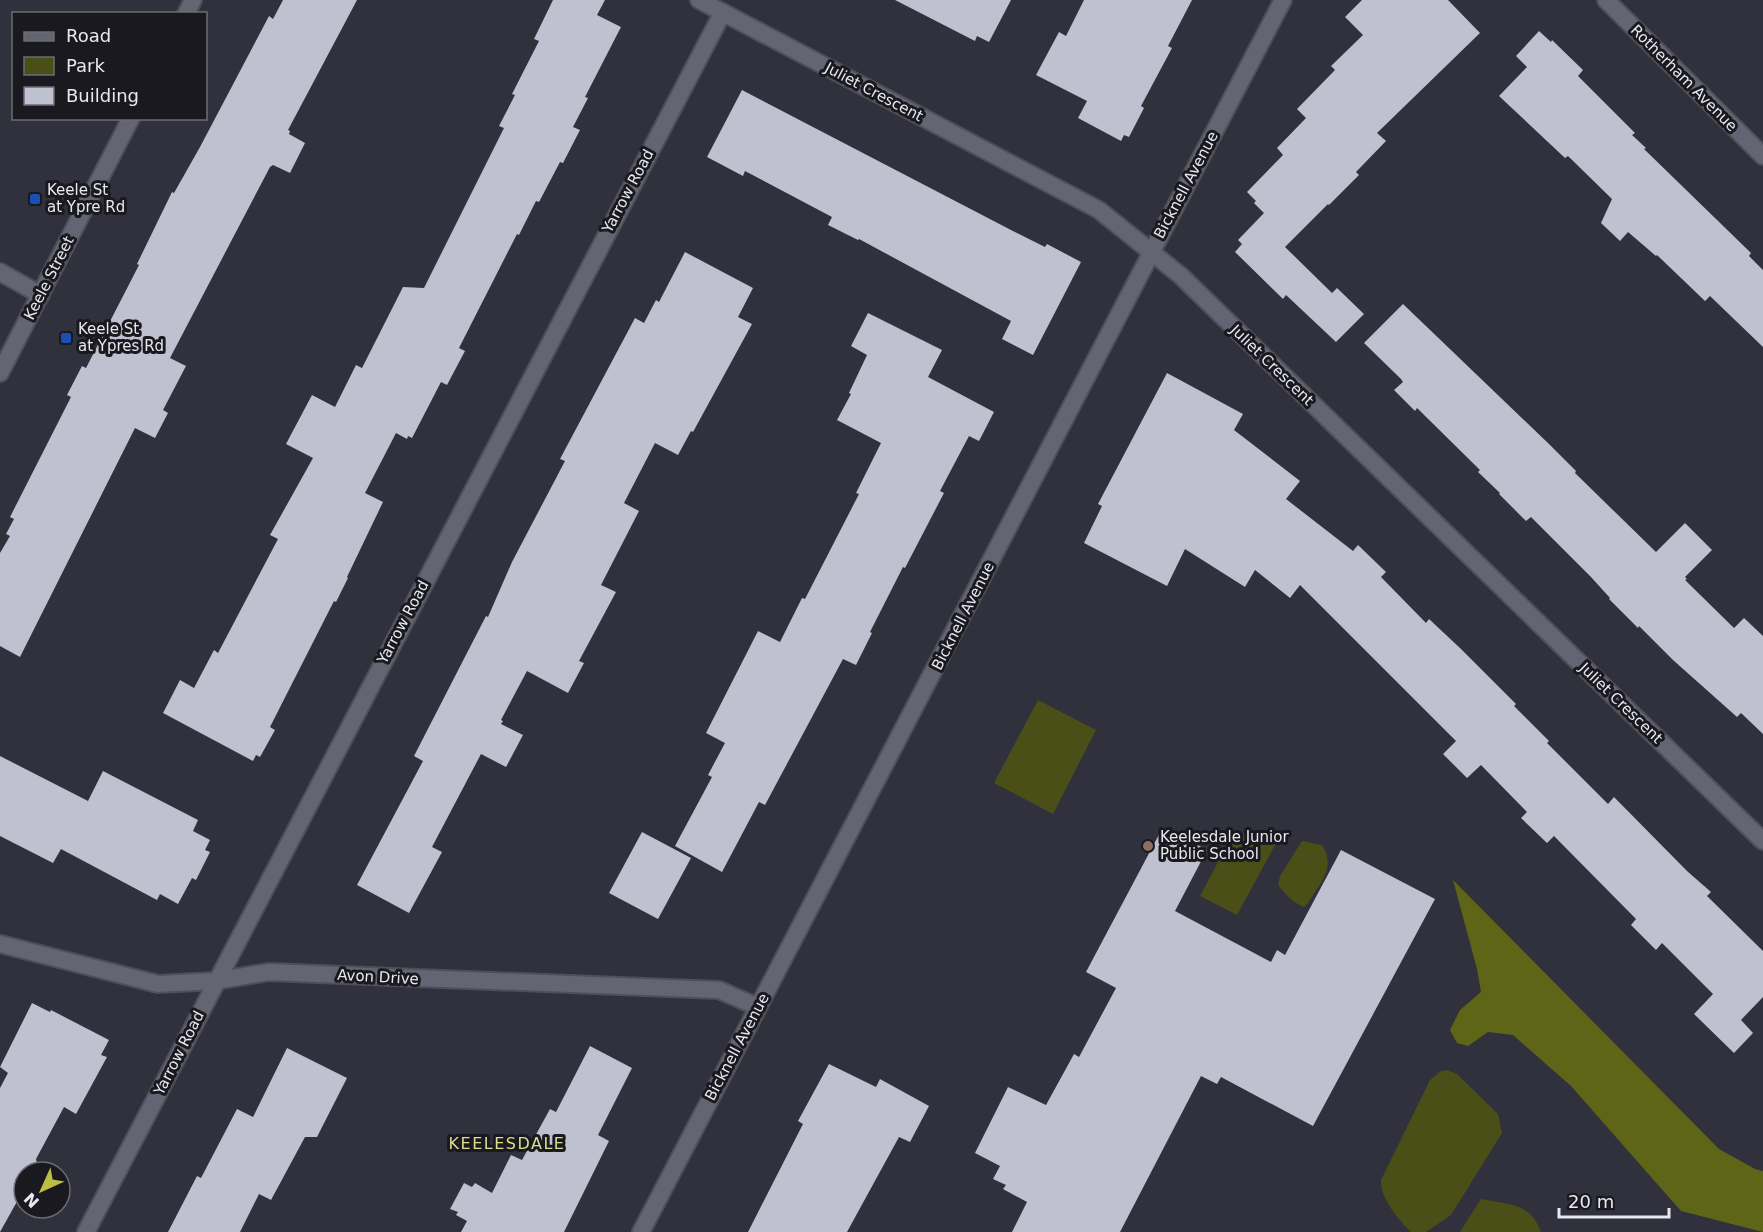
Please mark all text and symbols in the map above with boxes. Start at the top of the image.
legend [12,12,207,120]
street label: Rotherham Avenue [1627,21,1741,135]
text: Road [66,25,111,46]
text: Park [66,55,105,76]
street label: Juliet Crescent [821,58,926,125]
text: Building [66,85,139,106]
street label: Bicknell Avenue [1150,128,1222,242]
street label: Yarrow Road [598,146,658,237]
place label: Keele St at Ypre Rd [47,181,125,216]
marker: Keele St at Ypre Rd [28,192,42,206]
street label: Keele Street [20,233,78,323]
place label: Keele St at Ypres Rd [78,320,164,355]
street label: Juliet Crescent [1226,320,1317,409]
marker: Keele St at Ypres Rd [59,331,73,345]
street label: Bicknell Avenue [928,559,998,673]
street label: Yarrow Road [373,577,433,668]
street label: Juliet Crescent [1575,658,1666,747]
place label: Keelesdale Junior Public School [1160,828,1289,863]
marker: Keelesdale Junior Public School [1141,839,1155,853]
street label: Avon Drive [337,966,419,988]
street label: Bicknell Avenue [701,990,773,1104]
street label: Yarrow Road [150,1008,208,1099]
district label: KEELESDALE [449,1134,565,1153]
north arrow [12,1160,72,1220]
scale bar [1559,1181,1668,1219]
text: N [20,1189,43,1212]
text: 20 m [1568,1191,1614,1212]

